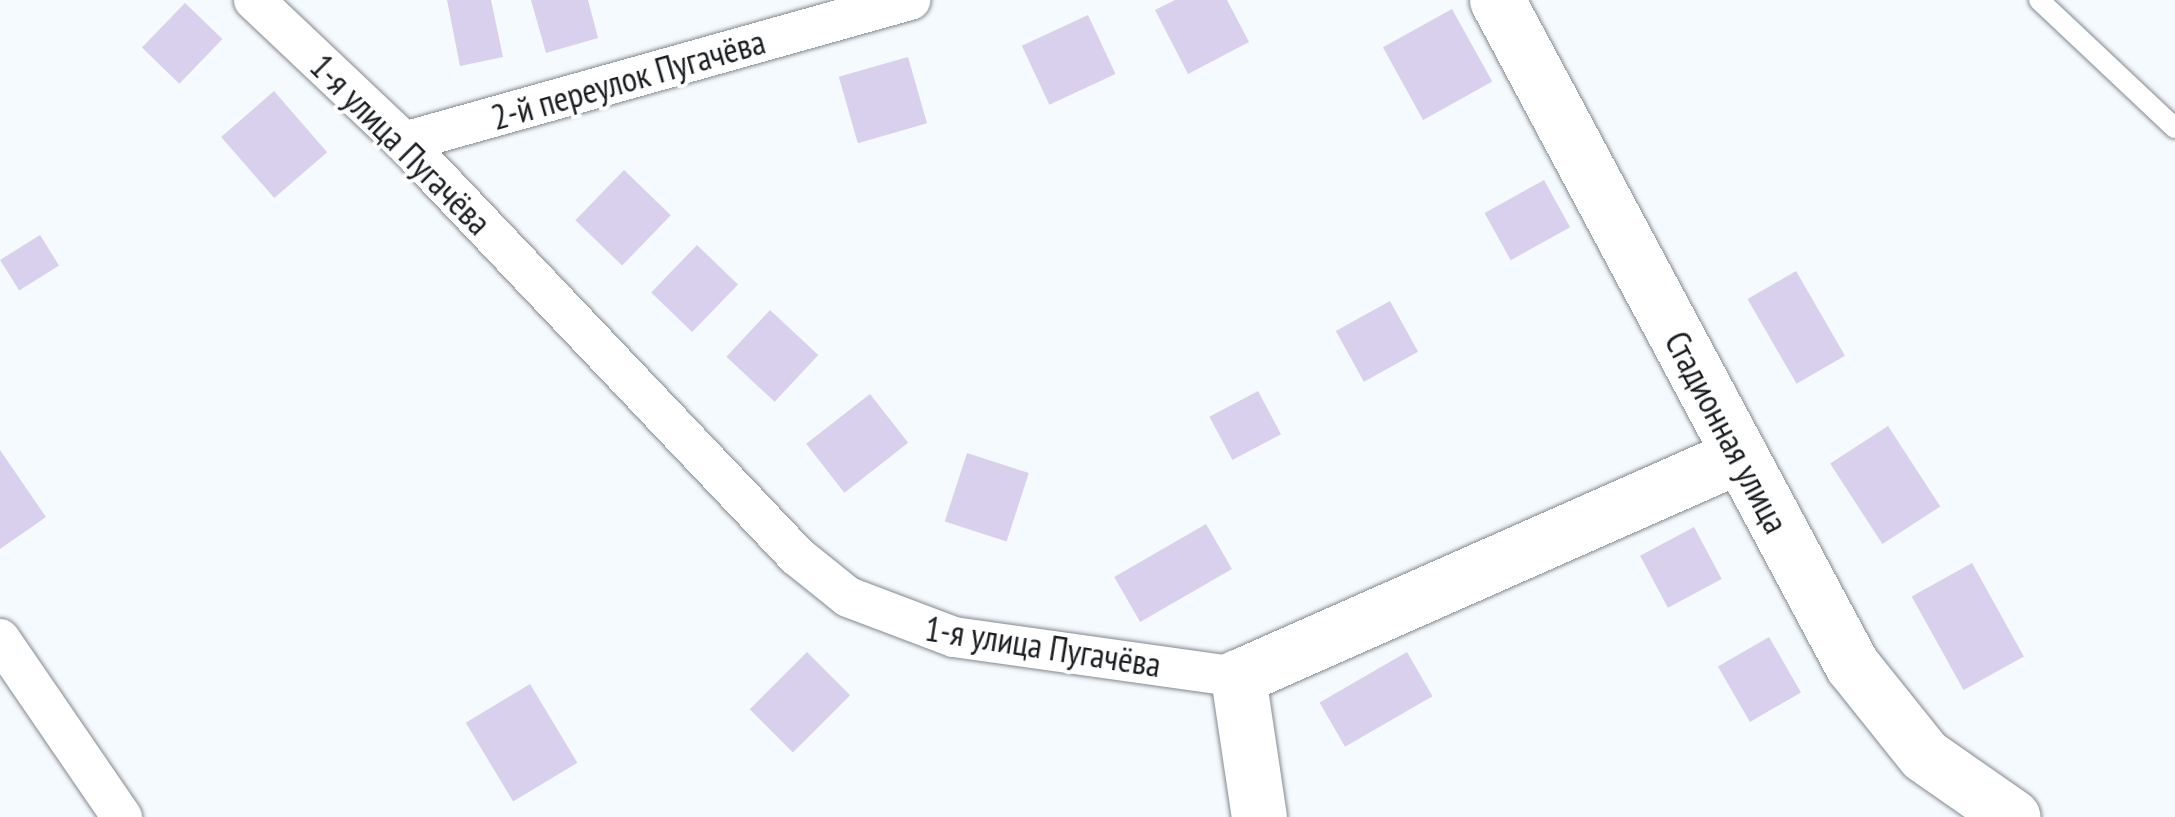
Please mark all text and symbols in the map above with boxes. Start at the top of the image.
street label: 2-й переулок Пугачёва [486,20,770,138]
street label: 1-я улица Пугачёва [302,45,500,243]
street label: Стадионная улица [1656,324,1798,540]
street label: 1-я улица Пугачёва [922,607,1164,685]

